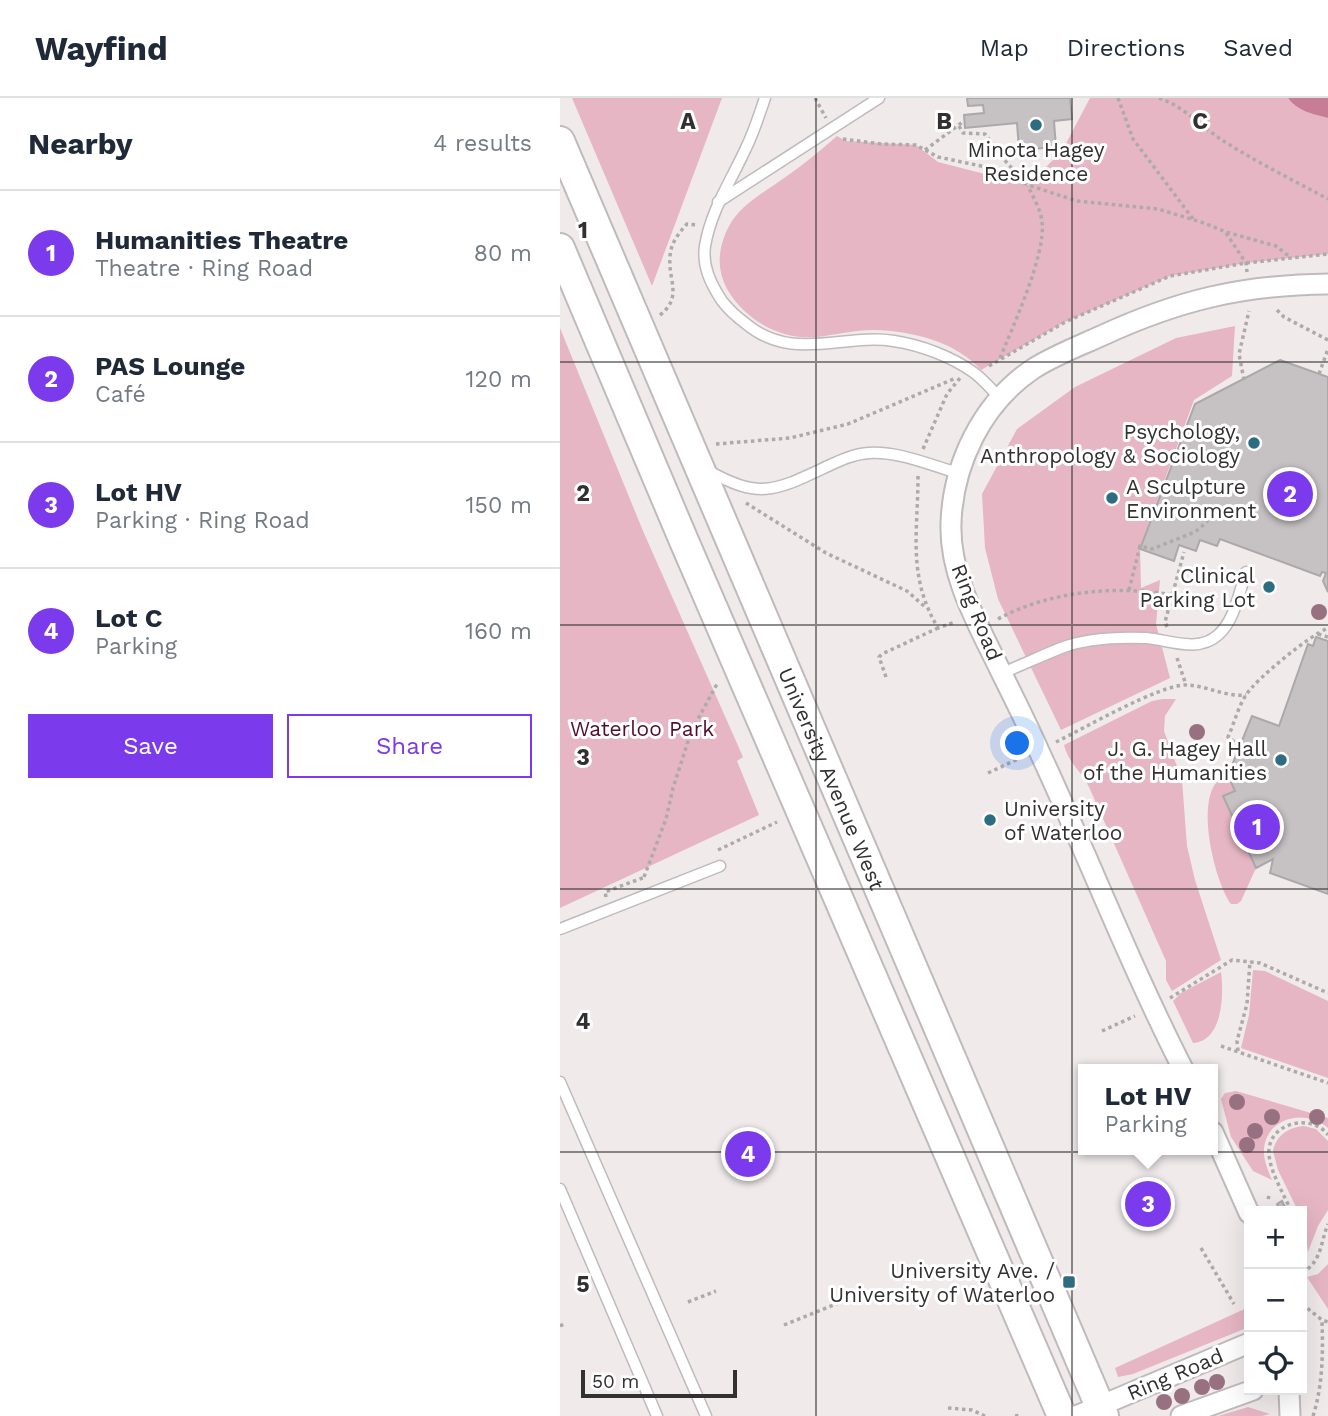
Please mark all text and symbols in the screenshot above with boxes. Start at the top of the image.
text: Wayfind [35,29,168,68]
text: Map [980,34,1029,62]
text: Directions [1067,34,1185,62]
text: Saved [1223,34,1293,62]
text: A [680,108,696,135]
text: B [936,108,952,135]
text: C [1192,108,1208,135]
marker: Minota Hagey Residence [1028,117,1044,133]
text: Nearby [28,126,133,161]
text: 4 results [433,130,532,157]
place label: Minota Hagey Residence [967,137,1105,186]
text: 1 [578,217,588,244]
text: Humanities Theatre [95,225,348,255]
text: 1 [46,240,56,267]
text: 80 m [474,240,532,267]
text: Theatre · Ring Road [95,255,313,282]
text: PAS Lounge [95,351,245,381]
text: 2 [44,366,58,393]
text: 120 m [466,366,532,393]
text: Café [95,381,146,408]
place label: Psychology, Anthropology & Sociology [980,419,1240,468]
marker: Psychology, Anthropology & Sociology [1246,435,1262,451]
pin: 2 [1267,468,1313,520]
place label: A Sculpture Environment [1126,474,1256,523]
text: Lot HV [95,477,182,507]
text: 2 [576,480,590,507]
marker: A Sculpture Environment [1104,490,1120,506]
text: 3 [44,492,58,519]
text: 150 m [466,492,532,519]
text: Parking · Ring Road [95,507,310,534]
street label: Ring Road [946,560,1008,664]
place label: Clinical Parking Lot [1139,563,1256,612]
marker: Clinical Parking Lot [1261,579,1277,595]
text: Lot C [95,603,162,633]
text: 4 [44,618,58,645]
text: 160 m [465,618,532,645]
text: Parking [95,633,177,660]
street label: University Avenue West [774,664,890,893]
button: Save [28,714,273,778]
button: Share [287,714,532,778]
park label: Waterloo Park [570,716,714,741]
your location [1000,726,1034,760]
place label: J. G. Hagey Hall of the Humanities [1083,736,1268,785]
text: 3 [576,744,590,771]
marker: J. G. Hagey Hall of the Humanities [1273,752,1289,768]
place label: University of Waterloo [1004,796,1122,845]
pin: 1 [1234,801,1280,853]
marker: University of Waterloo [982,812,998,828]
text: 4 [576,1008,591,1035]
popup [1078,1064,1218,1155]
text: Lot HV [1105,1081,1191,1111]
text: Parking [1105,1111,1187,1138]
pin: 4 [725,1128,771,1180]
pin: 3 [1125,1178,1171,1230]
map controls [1244,1206,1307,1395]
button: + [1244,1206,1307,1269]
place label: University Ave. / University of Waterloo [829,1258,1055,1307]
button: − [1244,1269,1307,1332]
text: 5 [576,1271,590,1298]
marker: University Ave. / University of Waterloo [1061,1274,1077,1290]
button: locate [1244,1332,1307,1395]
street label: Ring Road [1123,1343,1227,1405]
scale bar [581,1367,737,1399]
text: 50 m [592,1370,639,1393]

